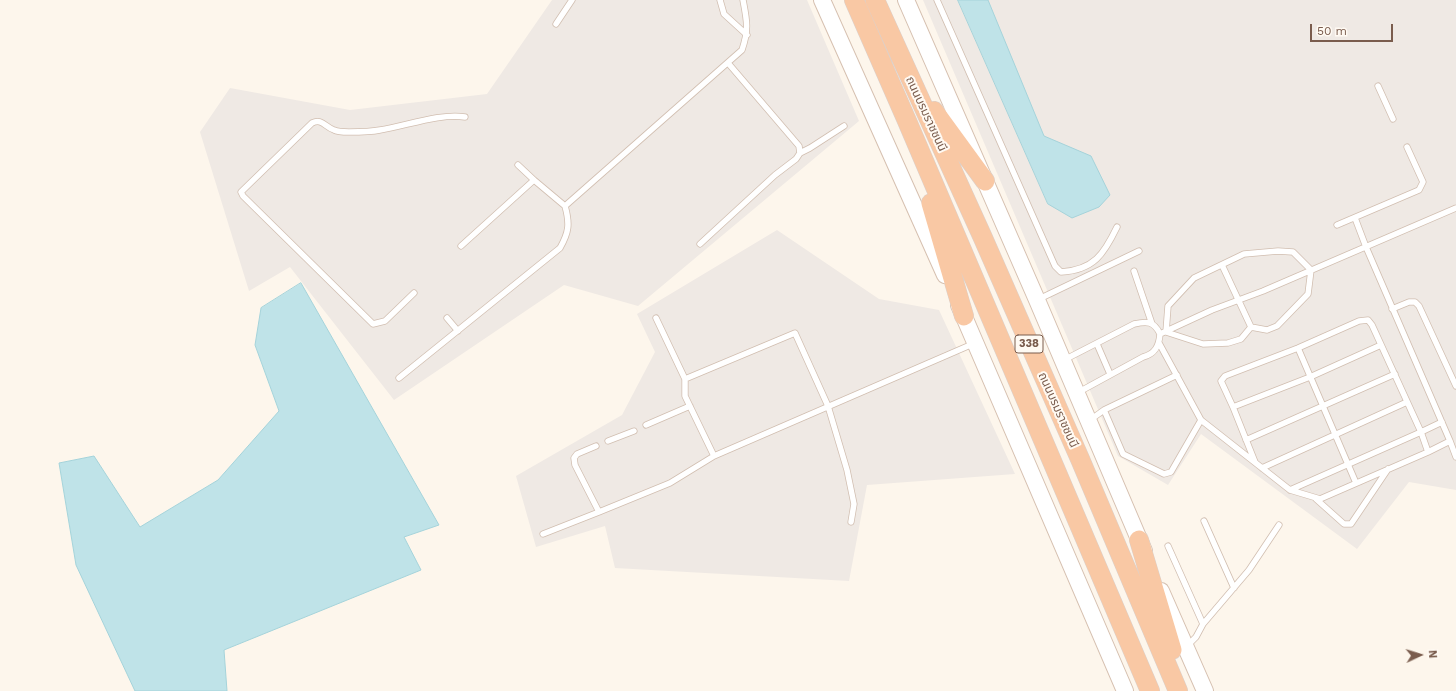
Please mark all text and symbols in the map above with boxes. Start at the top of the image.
scale bar [1312,16,1395,42]
text: 50 m [1317,24,1347,38]
street label: ถนนบรมราชชนนี [902,74,950,154]
road number: 338 [1015,335,1043,353]
street label: ถนนบรมราชชนนี [1035,370,1081,450]
north arrow [1400,635,1440,675]
text: N [1426,650,1439,659]

